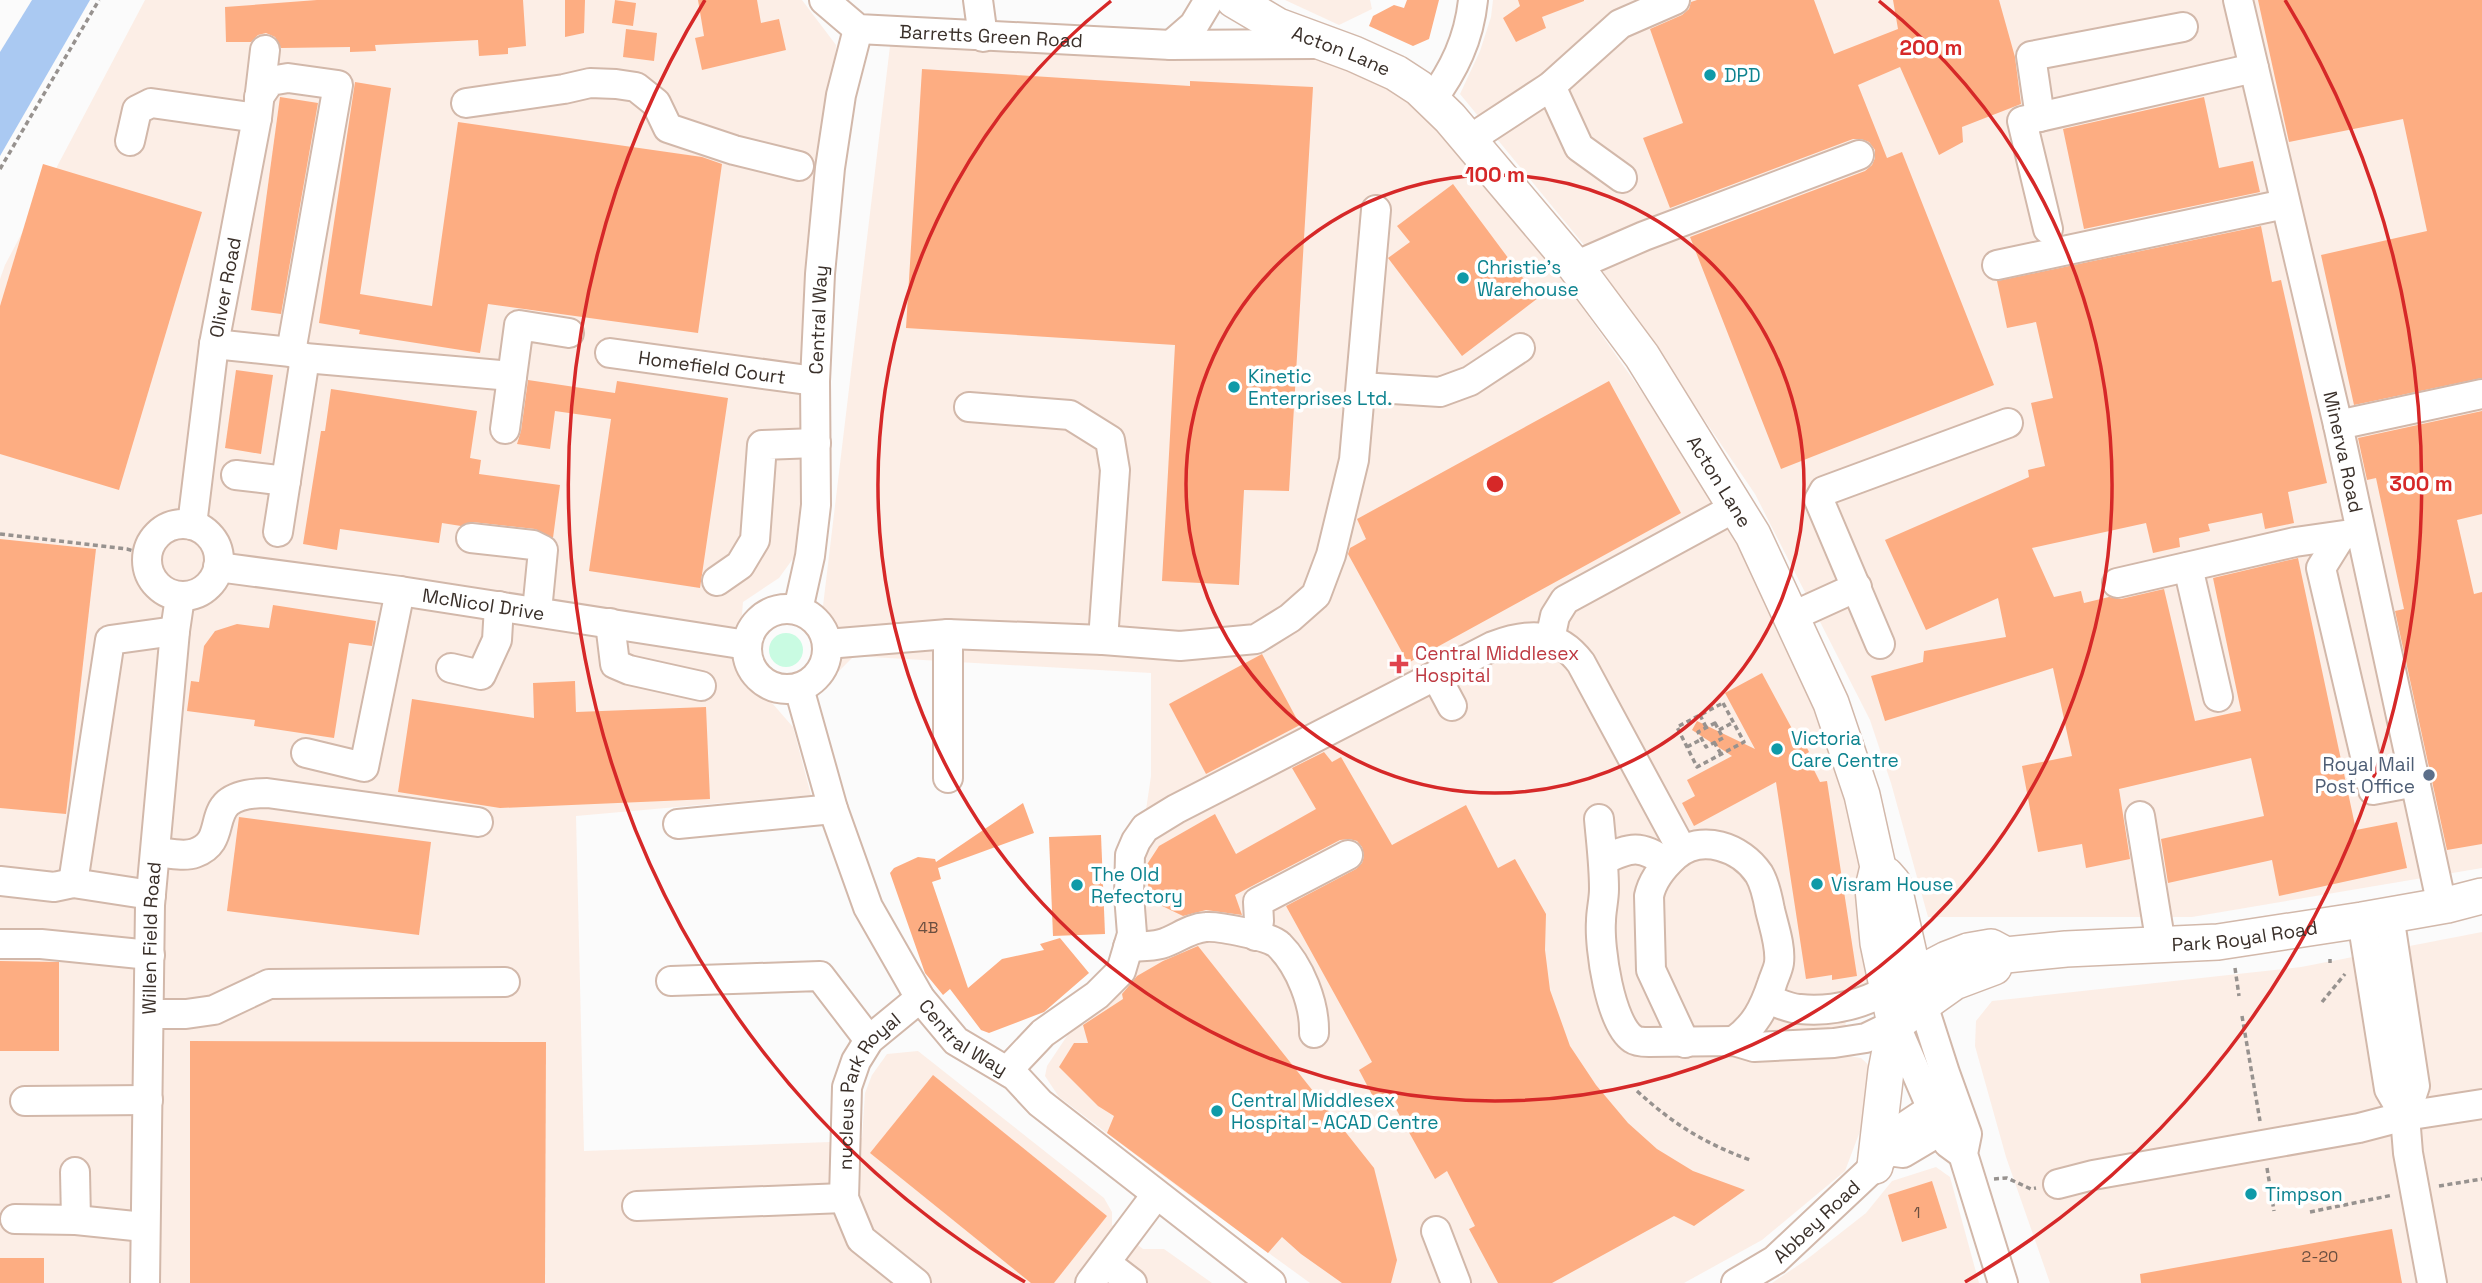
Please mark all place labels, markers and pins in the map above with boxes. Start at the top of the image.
place label: DPD [1724,63,1761,88]
marker: DPD [1702,67,1718,83]
place label: Christie's Warehouse [1477,255,1579,302]
marker: Christie's Warehouse [1455,270,1471,286]
place label: Kinetic Enterprises Ltd. [1248,364,1392,411]
marker: Kinetic Enterprises Ltd. [1226,379,1242,395]
centre of rings [1483,472,1507,496]
place label: Central Middlesex Hospital [1415,641,1579,688]
marker: Central Middlesex Hospital [1389,654,1409,674]
place label: Victoria Care Centre [1791,726,1899,773]
marker: Victoria Care Centre [1769,741,1785,757]
place label: Royal Mail Post Office [2315,752,2415,799]
marker: Royal Mail Post Office [2421,767,2437,783]
place label: The Old Refectory [1091,862,1183,909]
place label: Visram House [1831,872,1954,897]
marker: Visram House [1809,876,1825,892]
marker: The Old Refectory [1069,877,1085,893]
place label: Central Middlesex Hospital - ACAD Centre [1231,1088,1438,1135]
marker: Central Middlesex Hospital - ACAD Centre [1209,1103,1225,1119]
place label: Timpson [2265,1182,2343,1207]
marker: Timpson [2243,1186,2259,1202]

